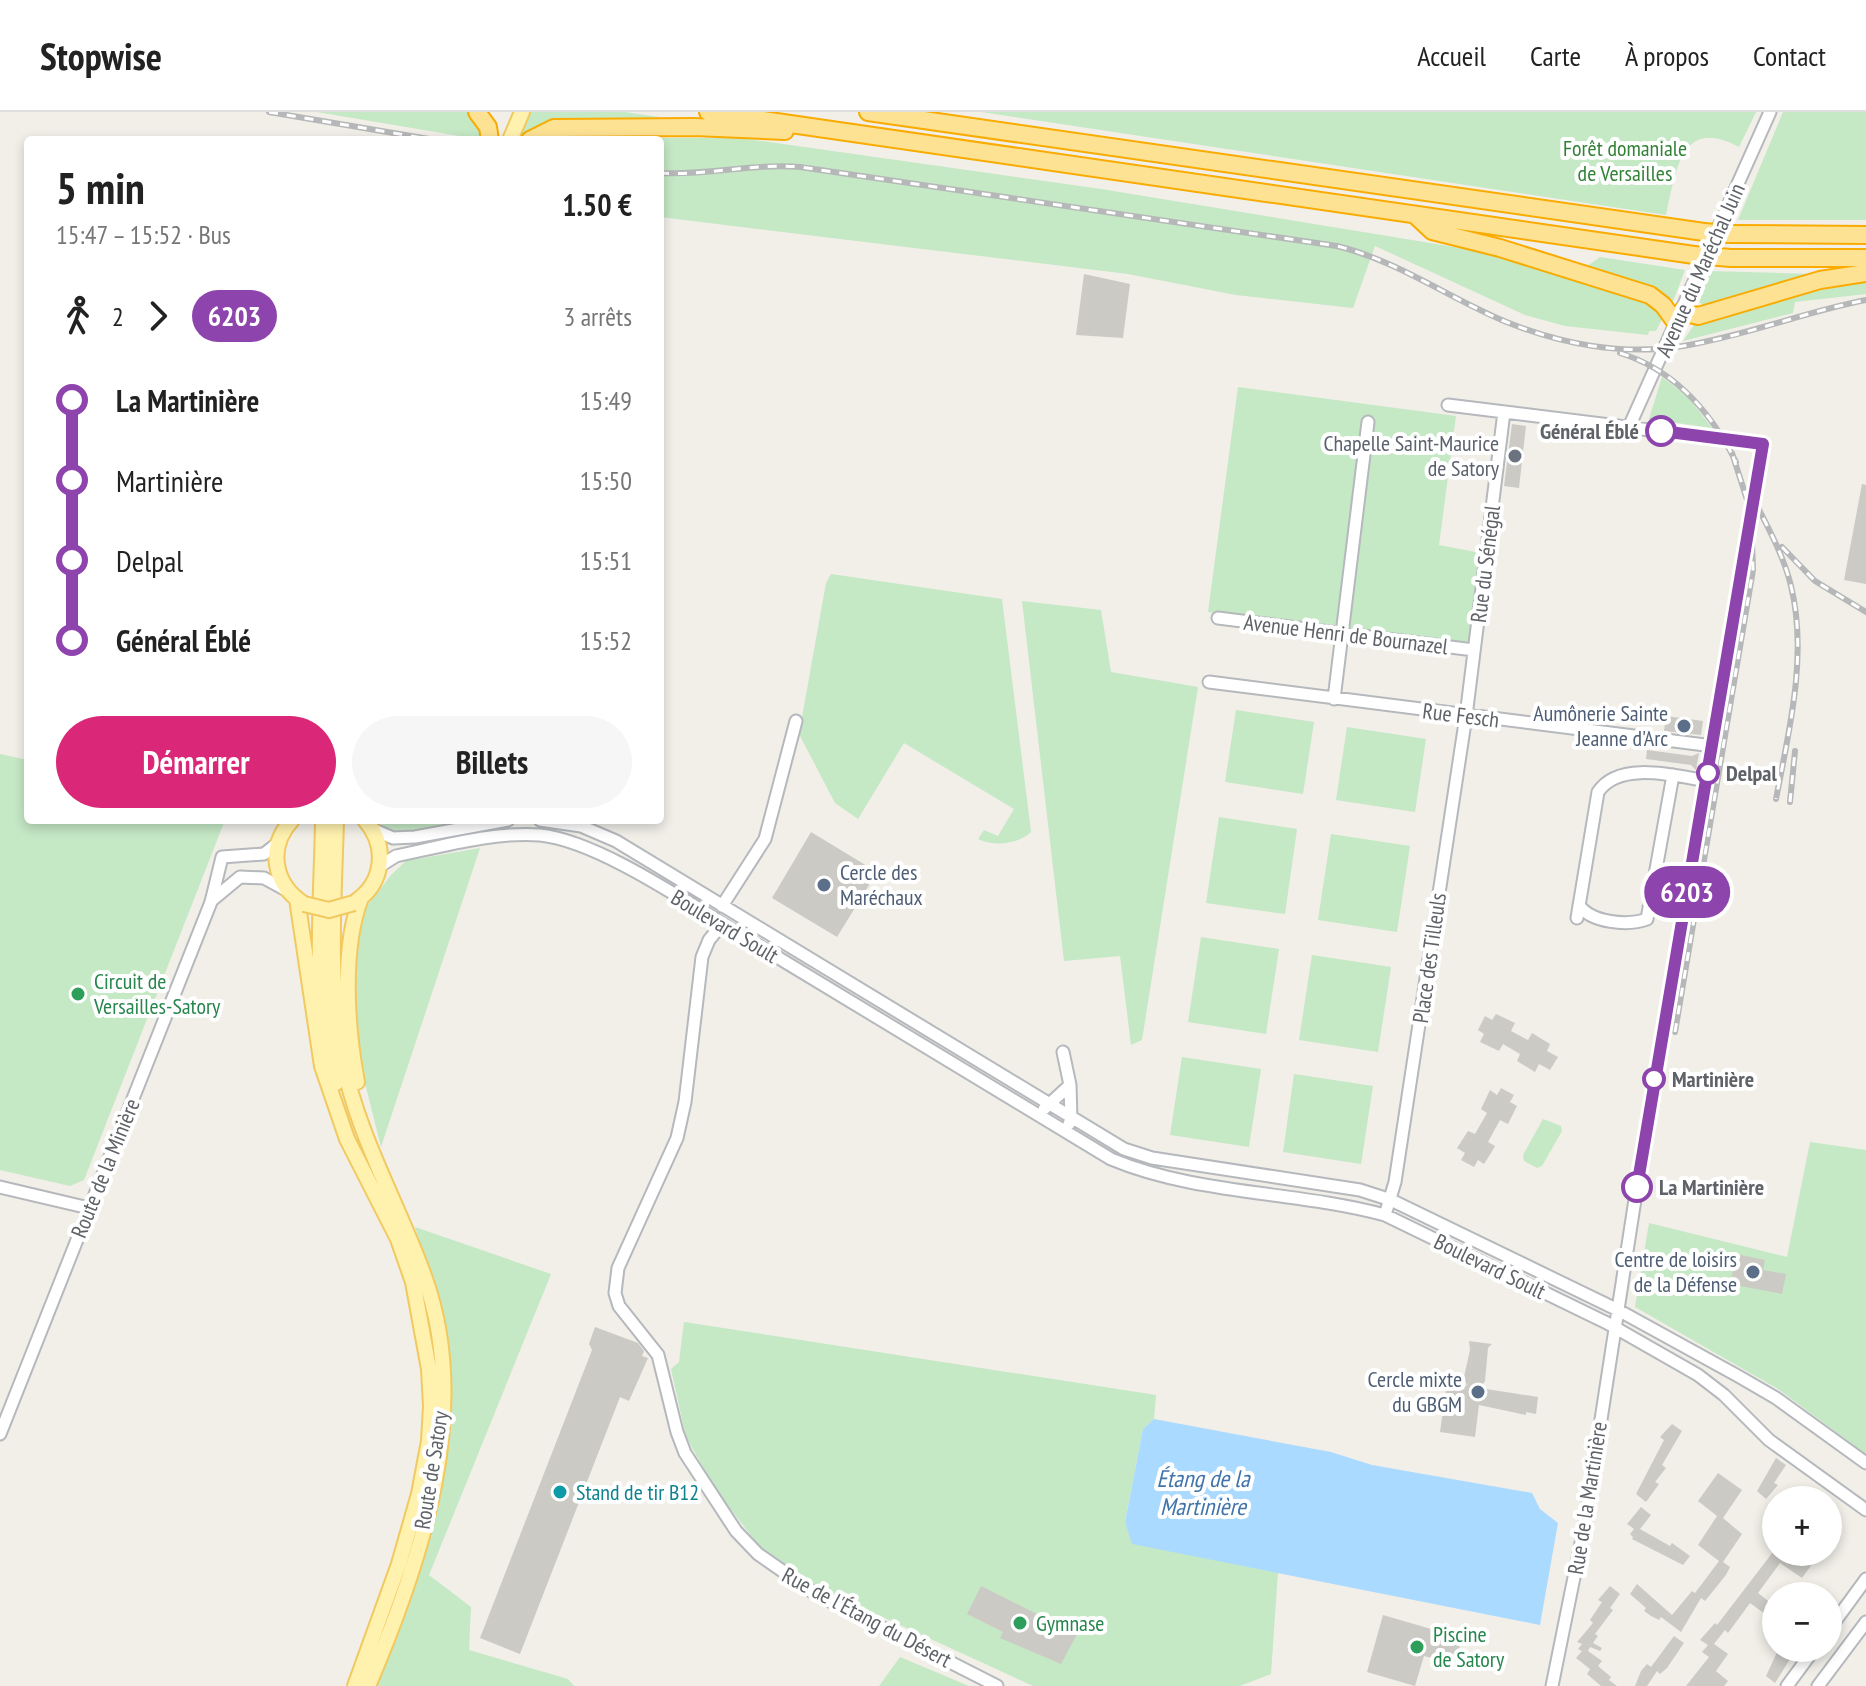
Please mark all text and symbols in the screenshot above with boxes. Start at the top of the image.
text: Stopwise [40,31,162,80]
text: Accueil [1417,37,1486,74]
text: Carte [1530,37,1581,74]
text: À propos [1625,37,1709,74]
text: Contact [1753,37,1826,74]
park label: Forêt domaniale de Versailles [1563,134,1687,187]
text: 5 min [56,159,145,216]
street label: Avenue du Maréchal Juin [1649,179,1751,361]
text: 1.50 € [562,185,632,224]
text: 15:47 – 15:52 · Bus [56,218,231,251]
icon: walk [56,294,100,338]
icon: forward [136,294,180,338]
text: 6203 [208,297,261,334]
text: 2 [112,300,124,333]
text: 3 arrêts [563,300,632,333]
text: La Martinière [116,381,259,420]
text: 15:49 [580,384,632,417]
marker: Général Éblé [1646,416,1676,446]
place label: Général Éblé [1540,417,1639,445]
place label: Chapelle Saint-Maurice de Satory [1323,429,1500,482]
marker: Chapelle Saint-Maurice de Satory [1506,447,1524,465]
text: Martinière [116,461,224,500]
text: 15:50 [580,464,632,497]
street label: Rue du Sénégal [1464,503,1506,624]
text: Delpal [116,541,183,580]
text: 15:51 [580,544,632,577]
street label: Avenue Henri de Bournazel [1242,608,1450,661]
text: Général Éblé [116,621,251,660]
text: 15:52 [580,624,632,657]
street label: Rue Fesch [1421,696,1501,734]
place label: Aumônerie Sainte Jeanne d'Arc [1533,699,1668,752]
button: Démarrer [56,716,336,808]
button: Billets [352,716,632,808]
marker: Aumônerie Sainte Jeanne d'Arc [1675,717,1693,735]
place label: Delpal [1726,759,1777,787]
marker: Delpal [1697,762,1719,784]
place label: Cercle des Maréchaux [840,858,923,911]
line badge: 6203 [1631,866,1743,918]
text: 6203 [1660,873,1714,910]
marker: Cercle des Maréchaux [815,876,833,894]
street label: Boulevard Soult [666,883,784,969]
street label: Place des Tilleuls [1406,891,1452,1025]
place label: Circuit de Versailles-Satory [93,967,221,1020]
marker: Circuit de Versailles-Satory [69,985,87,1003]
place label: Martinière [1672,1065,1754,1093]
marker: Martinière [1643,1068,1665,1090]
street label: Route de la Minière [64,1094,146,1242]
marker: La Martinière [1622,1172,1652,1202]
place label: La Martinière [1659,1173,1764,1201]
street label: Boulevard Soult [1430,1227,1550,1305]
place label: Centre de loisirs de la Défense [1615,1245,1737,1298]
marker: Centre de loisirs de la Défense [1744,1263,1762,1281]
place label: Cercle mixte du GBGM [1368,1365,1462,1418]
marker: Cercle mixte du GBGM [1469,1383,1487,1401]
street label: Route de Satory [408,1408,454,1531]
street label: Rue de la Martinière [1561,1419,1613,1577]
water label: Étang de la Martinière [1156,1463,1251,1522]
place label: Stand de tir B12 [576,1478,699,1506]
marker: Stand de tir B12 [551,1483,569,1501]
map controls [1762,1486,1842,1662]
button: + [1762,1486,1842,1566]
street label: Rue de l'Étang du Désert [777,1561,957,1673]
button: − [1762,1582,1842,1662]
place label: Gymnase [1036,1609,1104,1637]
marker: Gymnase [1011,1614,1029,1632]
place label: Piscine de Satory [1433,1620,1505,1673]
marker: Piscine de Satory [1408,1638,1426,1656]

